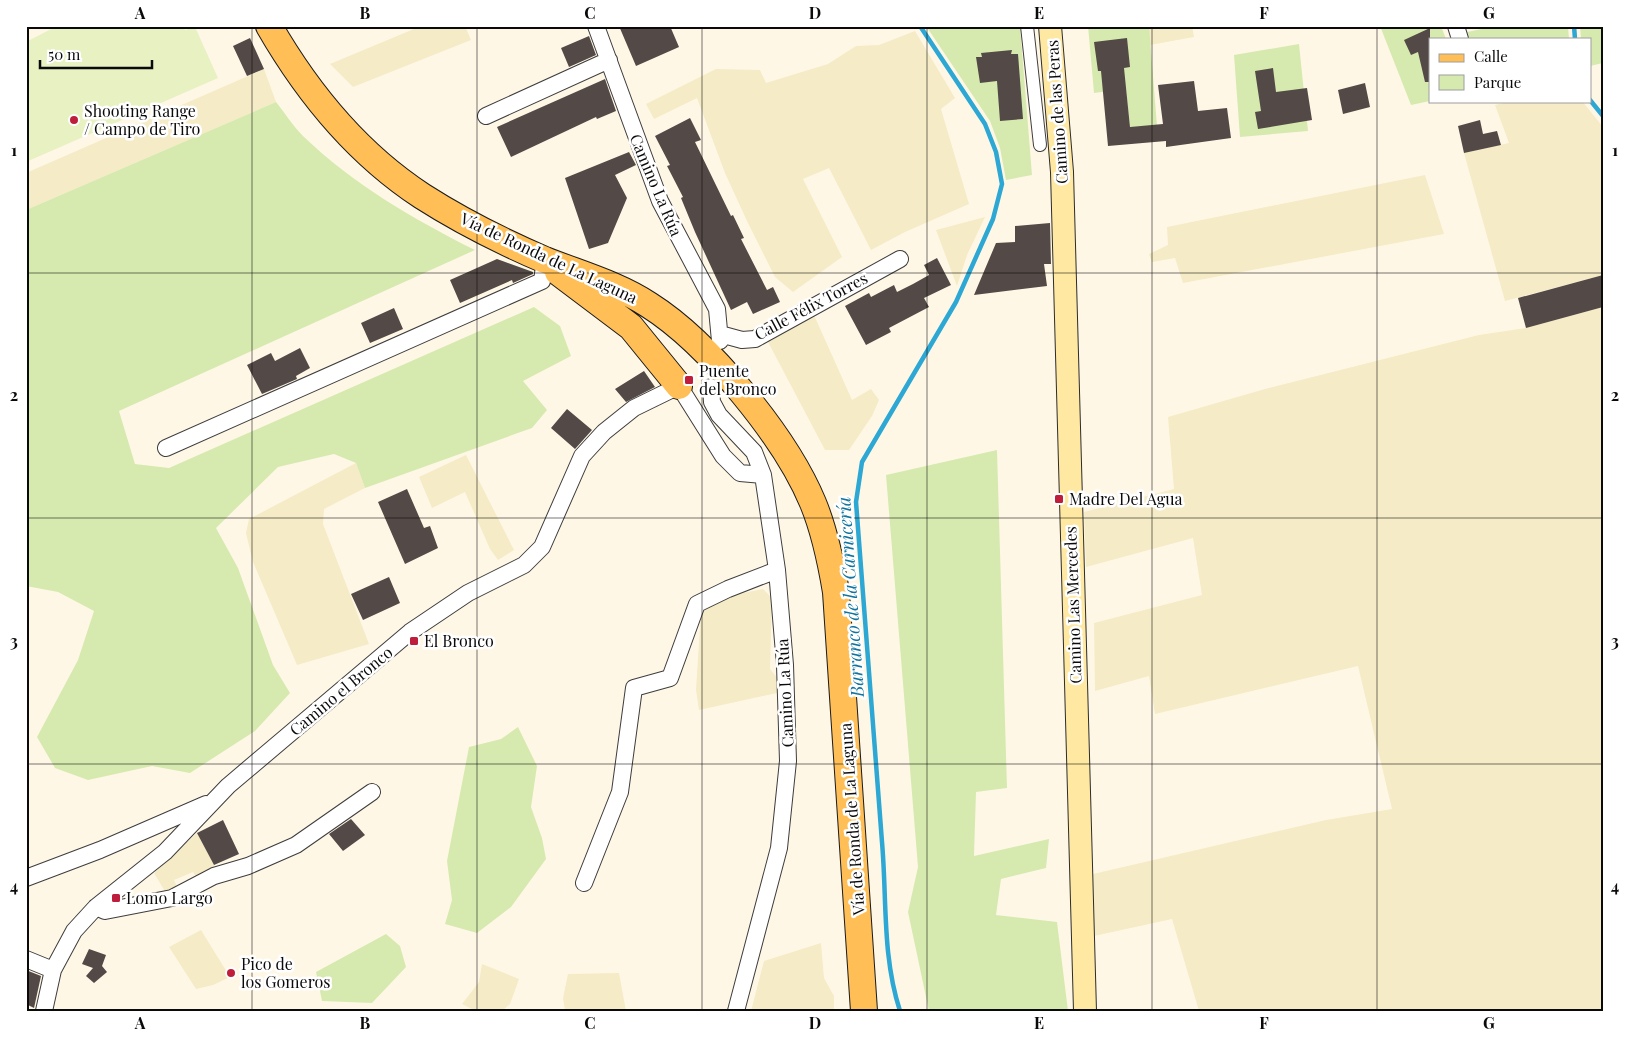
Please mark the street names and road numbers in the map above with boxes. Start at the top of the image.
street label: Camino de las Peras [1041,39,1072,185]
street label: Camino La Rúa [626,131,687,239]
street label: Vía de Ronda de La Laguna [457,207,641,308]
street label: Calle Félix Torres [751,267,871,344]
street label: Camino Las Mercedes [1059,526,1086,684]
street label: Camino La Rúa [771,638,798,748]
street label: Camino el Bronco [285,641,397,740]
street label: Vía de Ronda de La Laguna [834,722,869,917]

